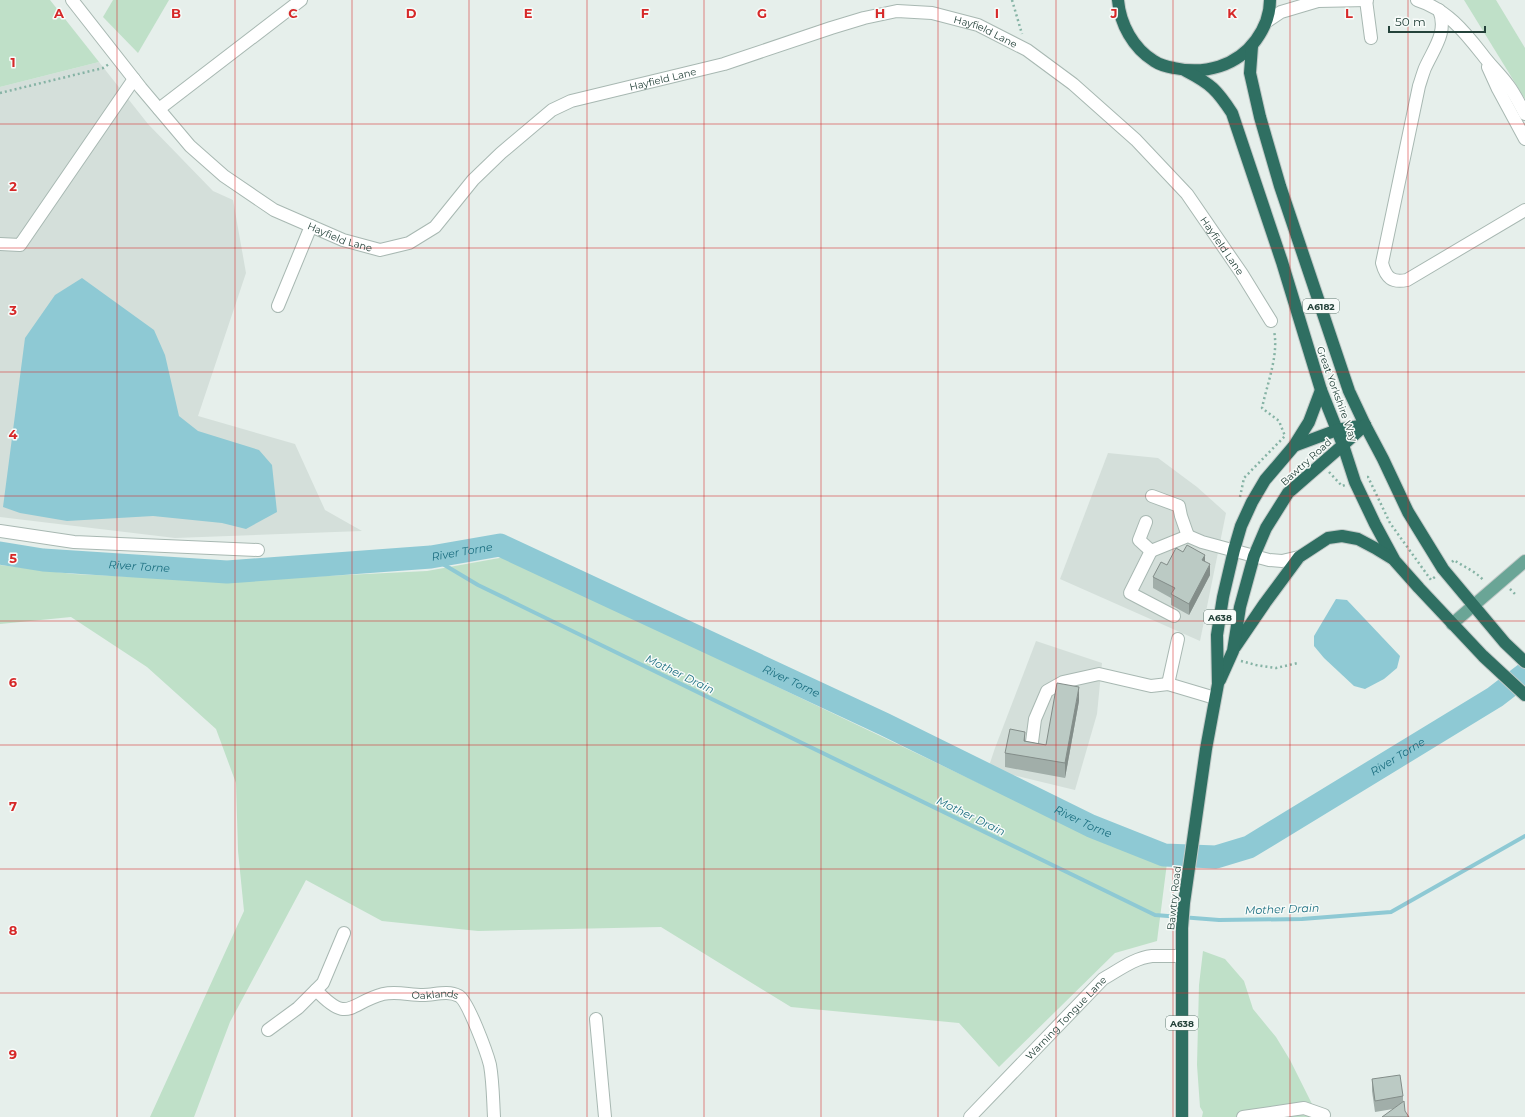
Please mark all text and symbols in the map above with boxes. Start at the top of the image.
text: A [53,5,65,21]
text: B [171,5,181,21]
text: C [288,5,298,21]
text: D [406,5,417,21]
text: E [524,5,533,21]
text: F [641,5,649,21]
text: G [757,5,767,21]
text: H [875,5,885,21]
text: I [995,5,999,21]
text: J [1109,5,1118,21]
text: K [1227,5,1237,21]
text: L [1345,5,1353,21]
scale bar [1389,8,1485,34]
street label: Hayfield Lane [952,12,1020,51]
text: 50 m [1395,14,1426,29]
text: 1 [10,54,16,70]
street label: Hayfield Lane [628,64,697,93]
text: 2 [9,178,17,194]
street label: Hayfield Lane [1198,214,1247,277]
street label: Hayfield Lane [306,219,374,254]
road number: A6182 [1303,299,1339,313]
text: 3 [8,302,17,318]
street label: Great Yorkshire Way [1314,345,1360,444]
text: 4 [9,426,18,442]
street label: Bawtry Road [1278,436,1334,488]
water label: River Torne [430,539,494,564]
text: 5 [9,550,17,566]
water label: River Torne [108,557,171,575]
road number: A638 [1204,610,1236,624]
water label: Mother Drain [643,651,717,697]
water label: River Torne [760,661,823,700]
text: 6 [9,674,18,690]
water label: River Torne [1368,734,1428,778]
water label: Mother Drain [934,793,1008,839]
text: 7 [9,798,17,814]
water label: River Torne [1052,802,1114,841]
street label: Bawtry Road [1164,865,1184,931]
water label: Mother Drain [1245,901,1319,917]
text: 8 [9,922,18,938]
street label: Warning Tongue Lane [1022,973,1109,1062]
street label: Oaklands [411,986,461,1002]
road number: A638 [1166,1016,1198,1030]
text: 9 [9,1046,17,1062]

